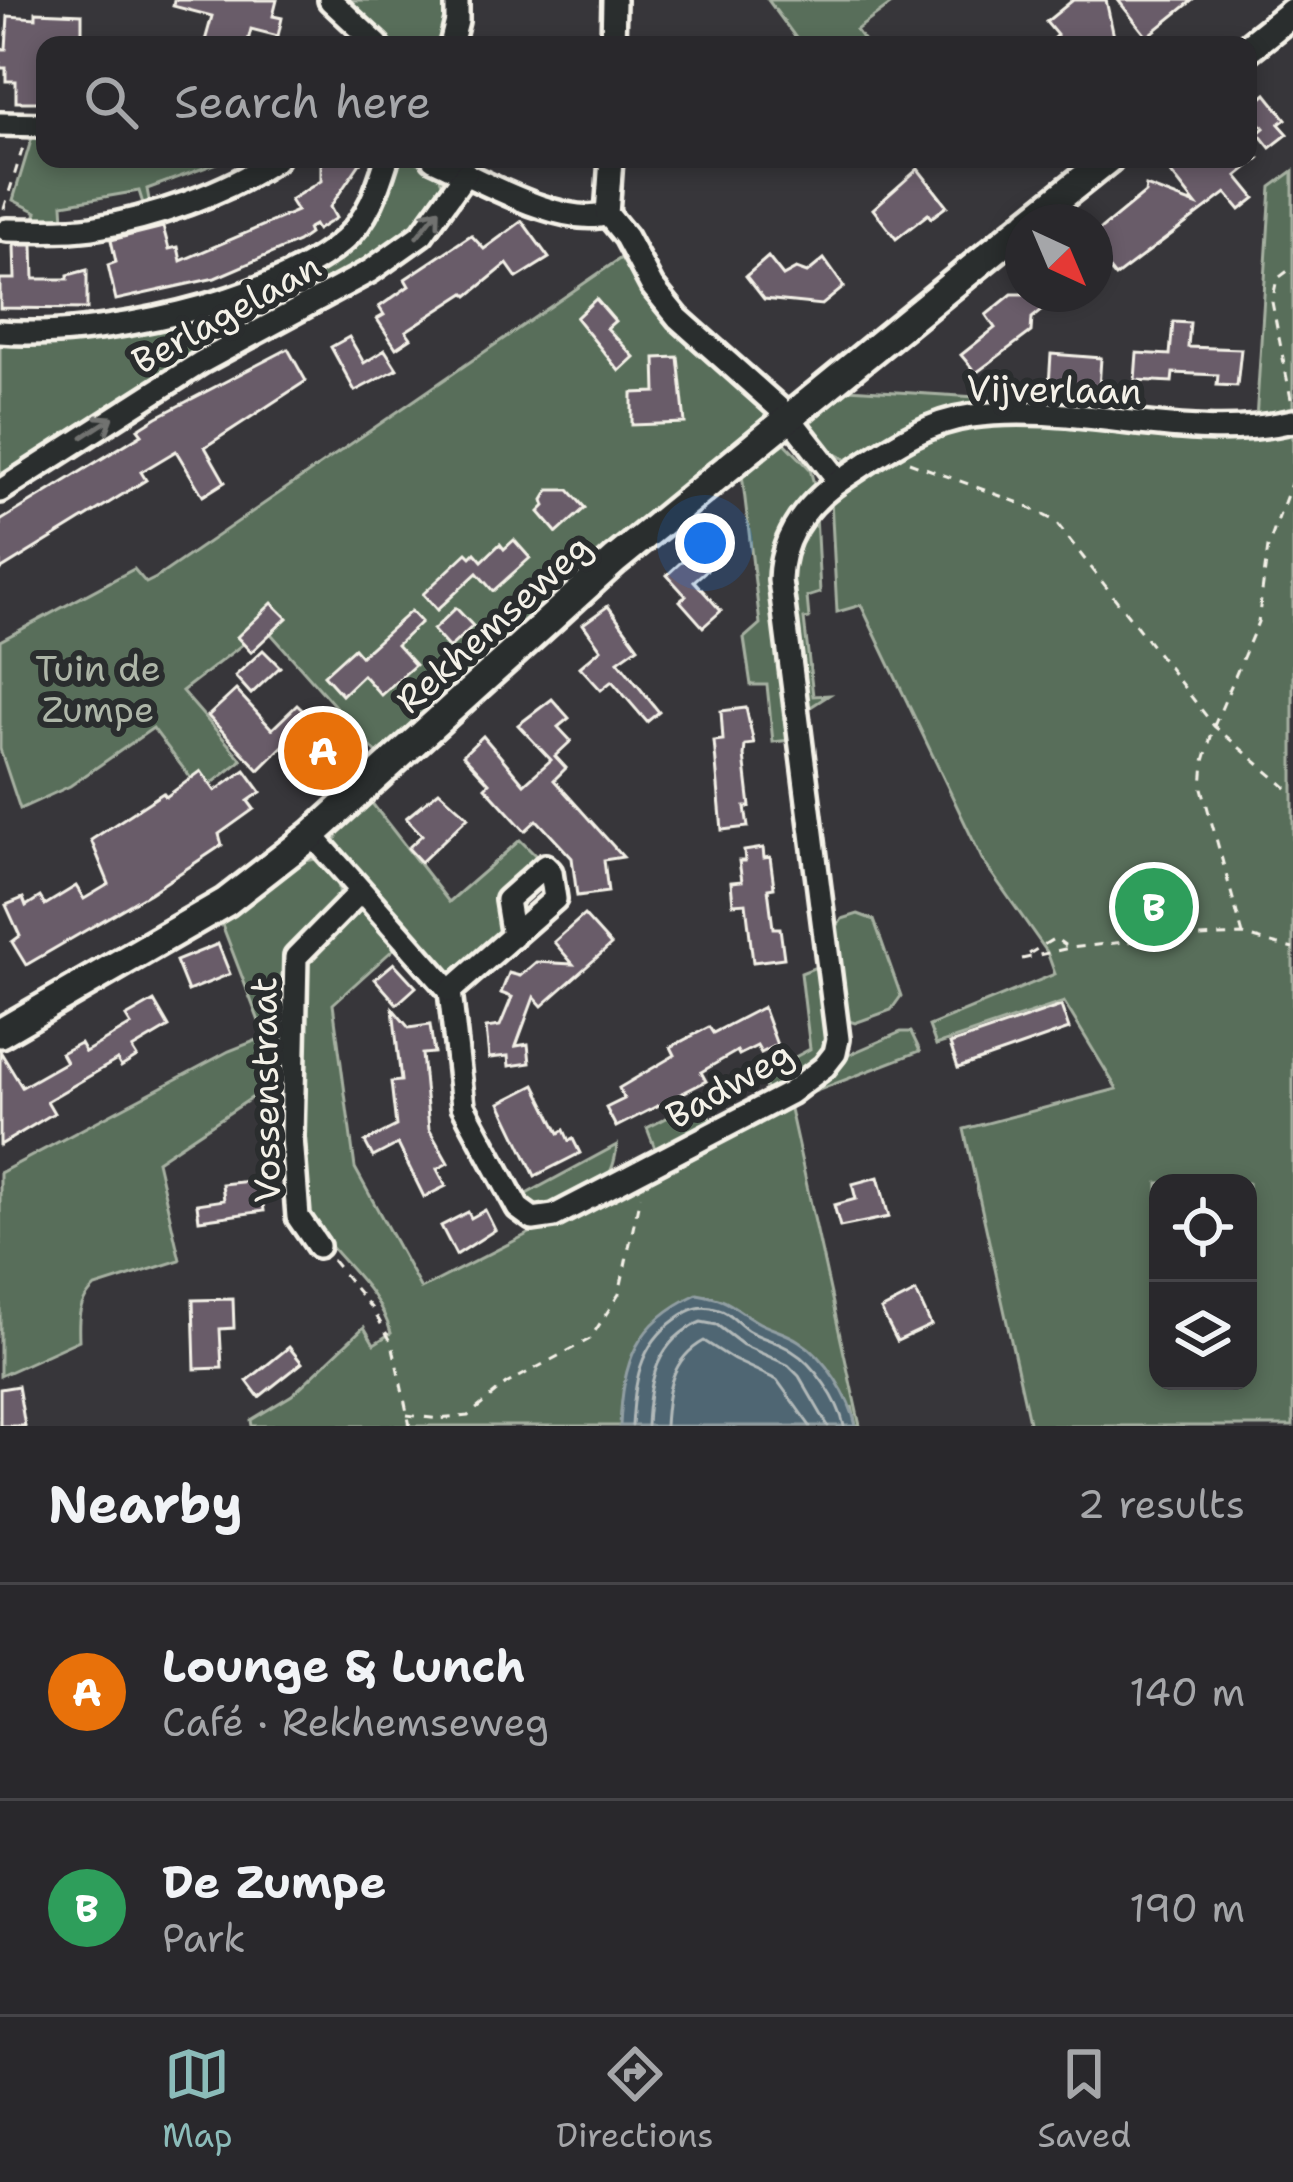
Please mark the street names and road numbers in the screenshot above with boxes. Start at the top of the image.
street label: Berlagelaan [123,241,329,385]
street label: Vijverlaan [966,363,1142,416]
street label: Rekhemseweg [385,523,601,724]
street label: Vossenstraat [239,976,292,1203]
street label: Badweg [657,1029,801,1140]

